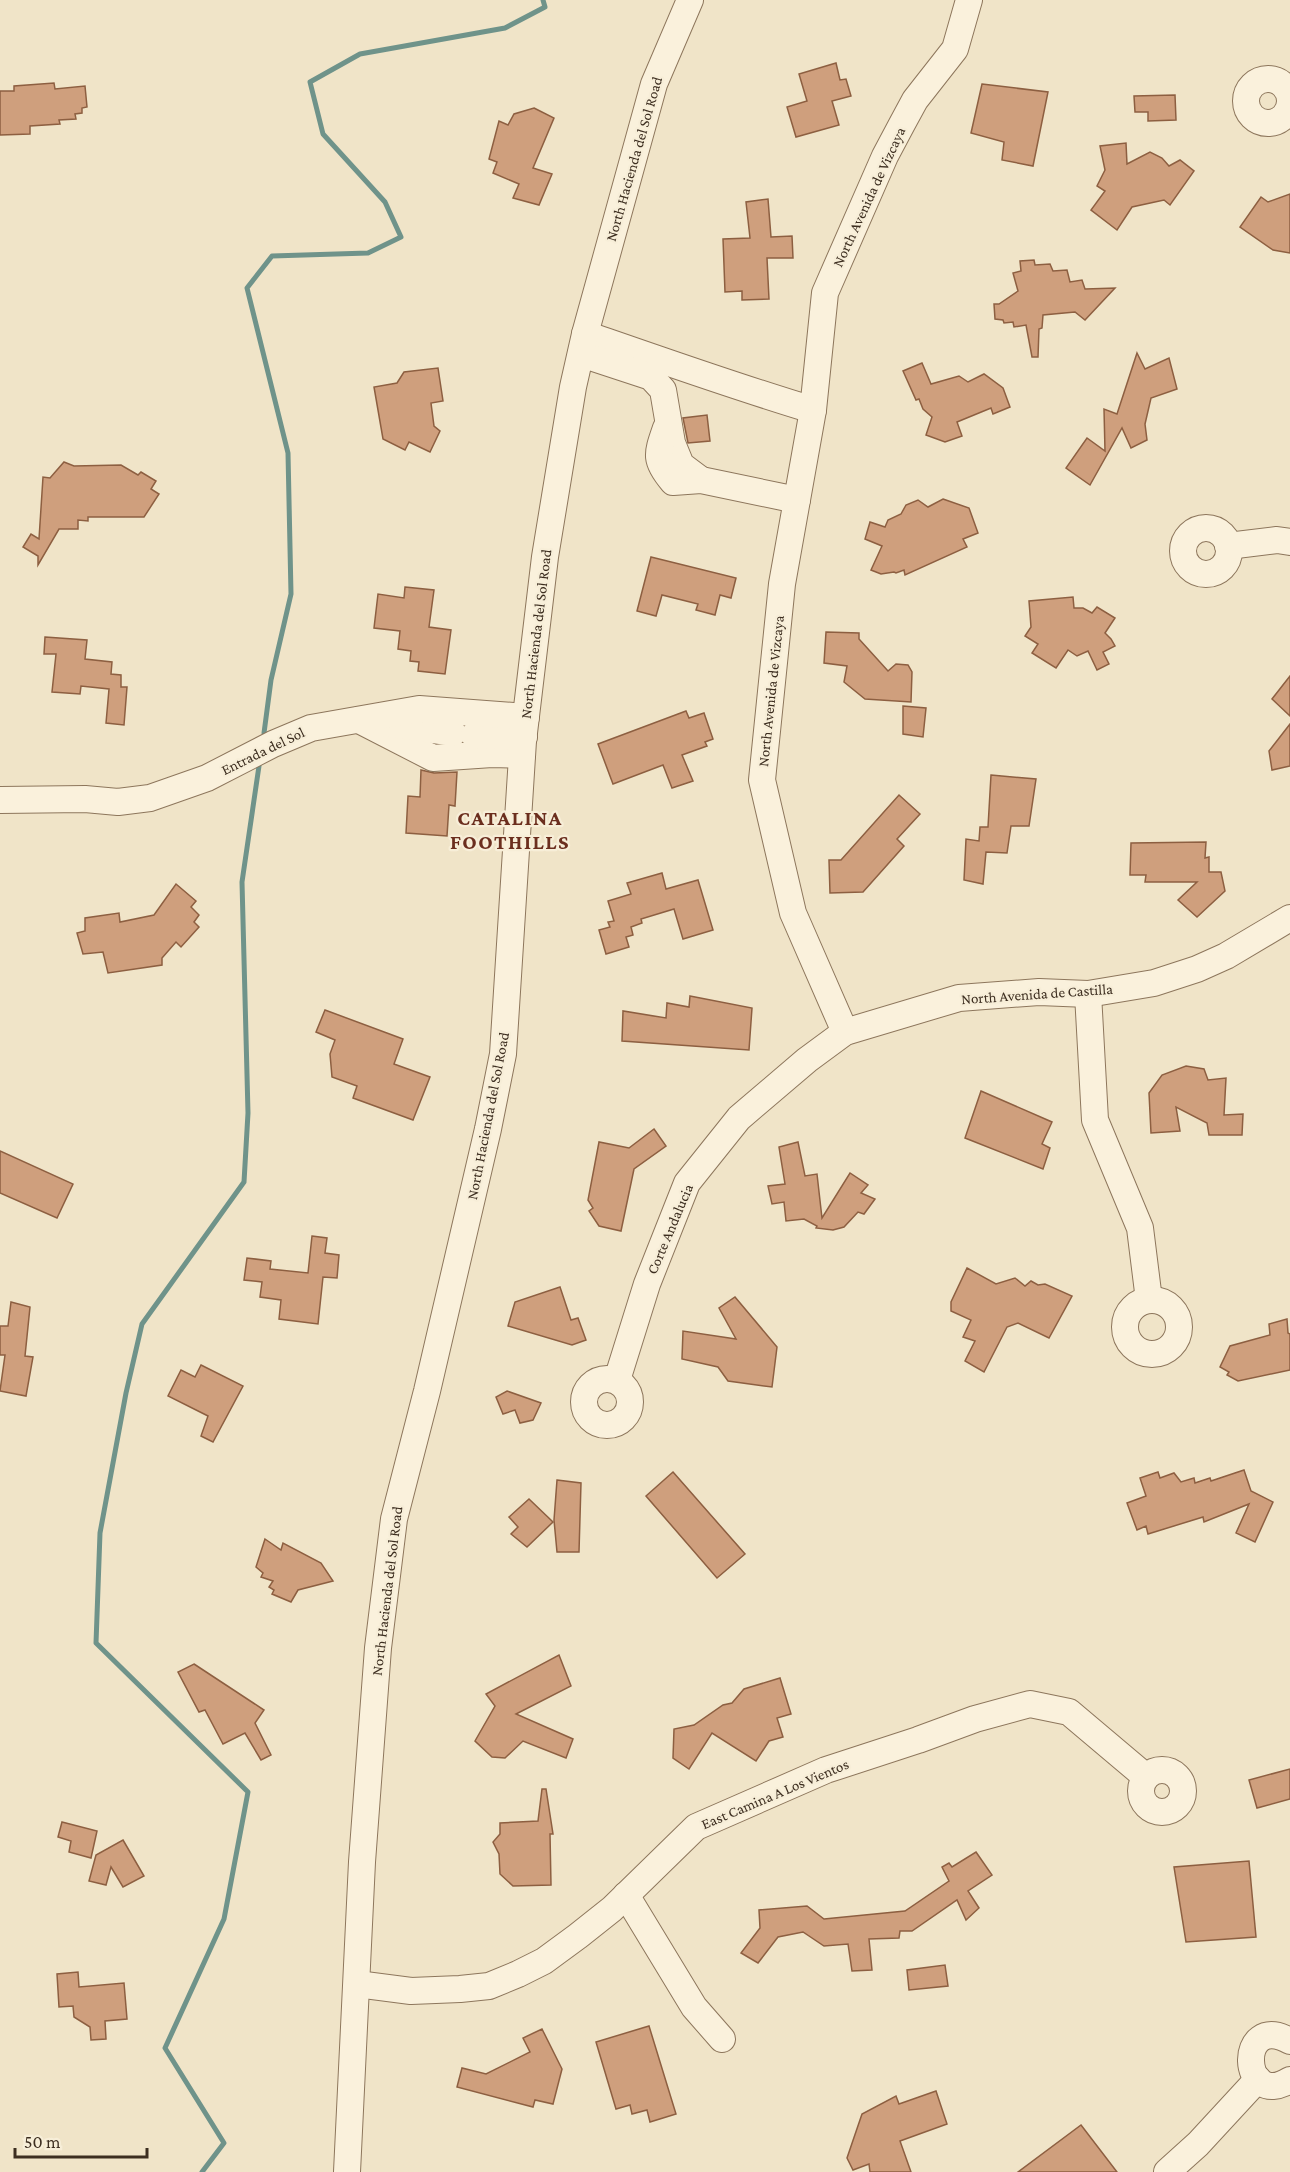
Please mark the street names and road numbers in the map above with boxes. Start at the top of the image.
street label: North Hacienda del Sol Road [603,75,665,243]
street label: North Avenida de Vizcaya [830,125,909,270]
street label: North Hacienda del Sol Road [518,548,554,720]
street label: North Avenida de Vizcaya [755,614,788,768]
street label: Entrada del Sol [219,724,307,778]
street label: North Avenida de Castilla [961,981,1114,1007]
street label: North Hacienda del Sol Road [464,1031,512,1201]
street label: Corte Andalucia [644,1182,696,1276]
street label: North Hacienda del Sol Road [369,1505,405,1677]
street label: East Camina A Los Vientos [699,1756,851,1832]

